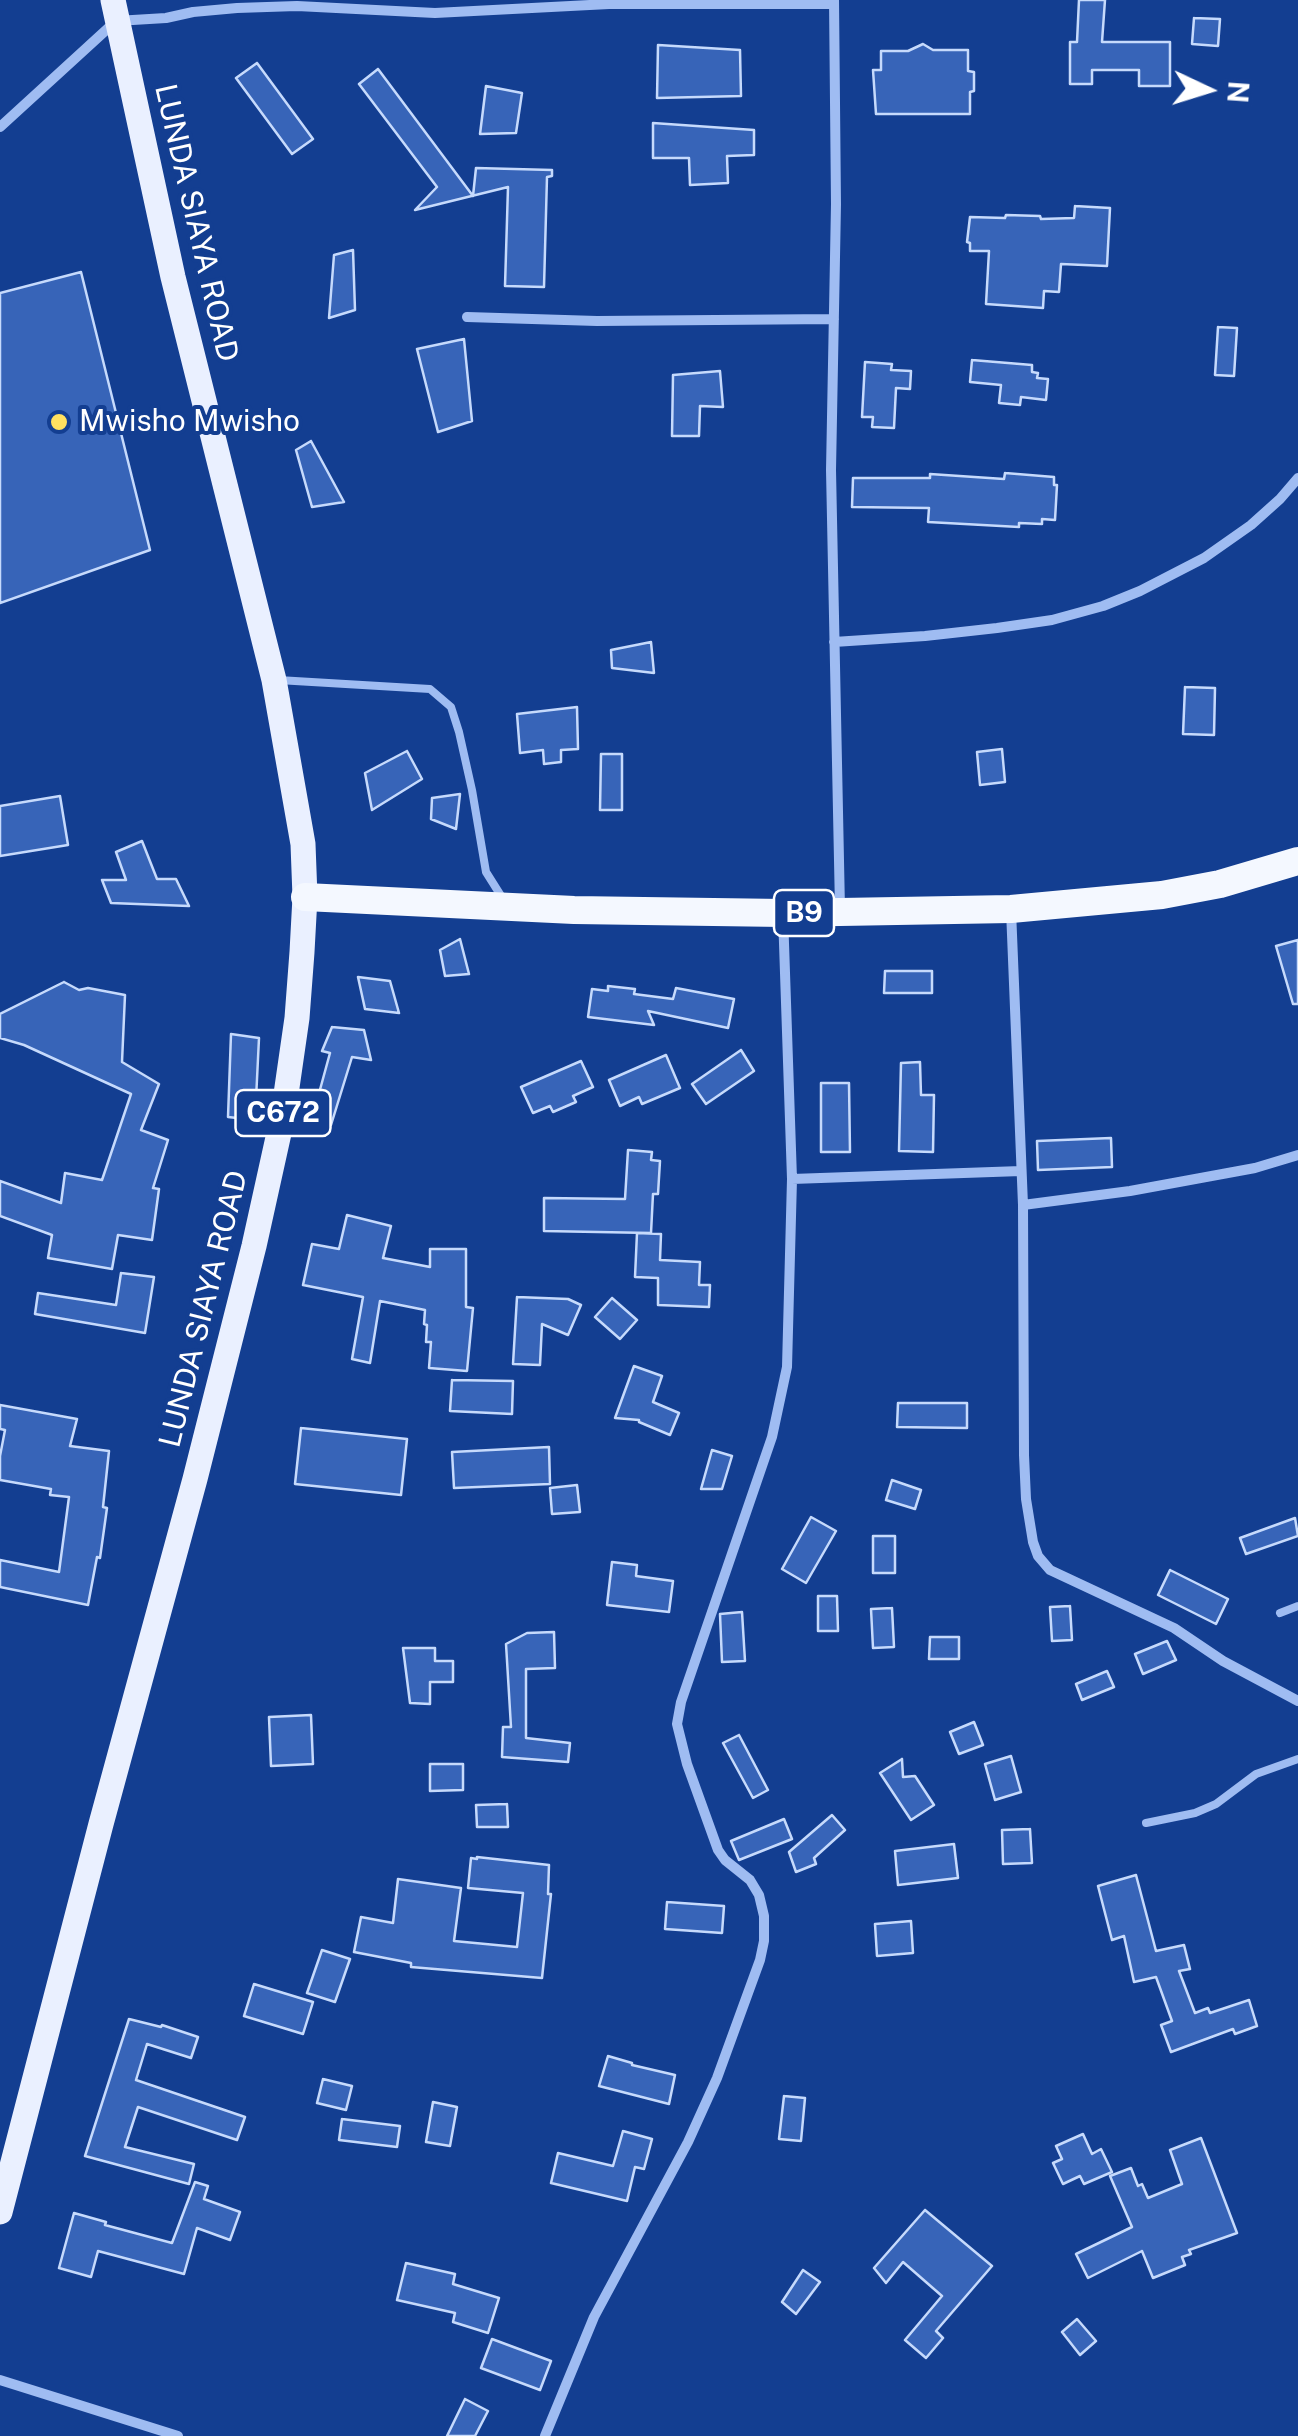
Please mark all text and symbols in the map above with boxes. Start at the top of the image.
north arrow [1158,40,1258,140]
text: N [1221,80,1256,104]
street label: LUNDA SIAYA ROAD [147,81,245,365]
place label: Mwisho Mwisho [79,404,300,440]
marker: Mwisho Mwisho [48,411,70,433]
road number: B9 [774,890,834,936]
road number: C672 [236,1090,330,1136]
street label: LUNDA SIAYA ROAD [152,1167,256,1451]

